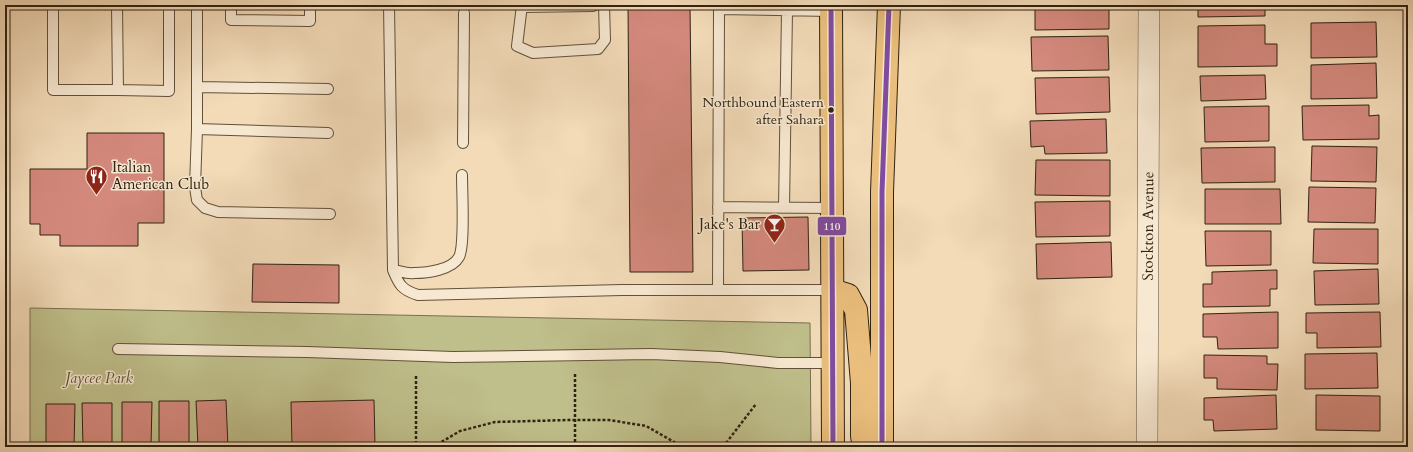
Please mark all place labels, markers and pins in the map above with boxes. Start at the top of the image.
place label: Northbound Eastern after Sahara [702,93,824,129]
marker: Northbound Eastern after Sahara [826,105,836,115]
place label: Italian American Club [112,157,209,194]
restaurant icon: Italian American Club [84,163,110,196]
bar icon: Jake's Bar [762,211,788,244]
place label: Jake's Bar [697,214,761,234]

